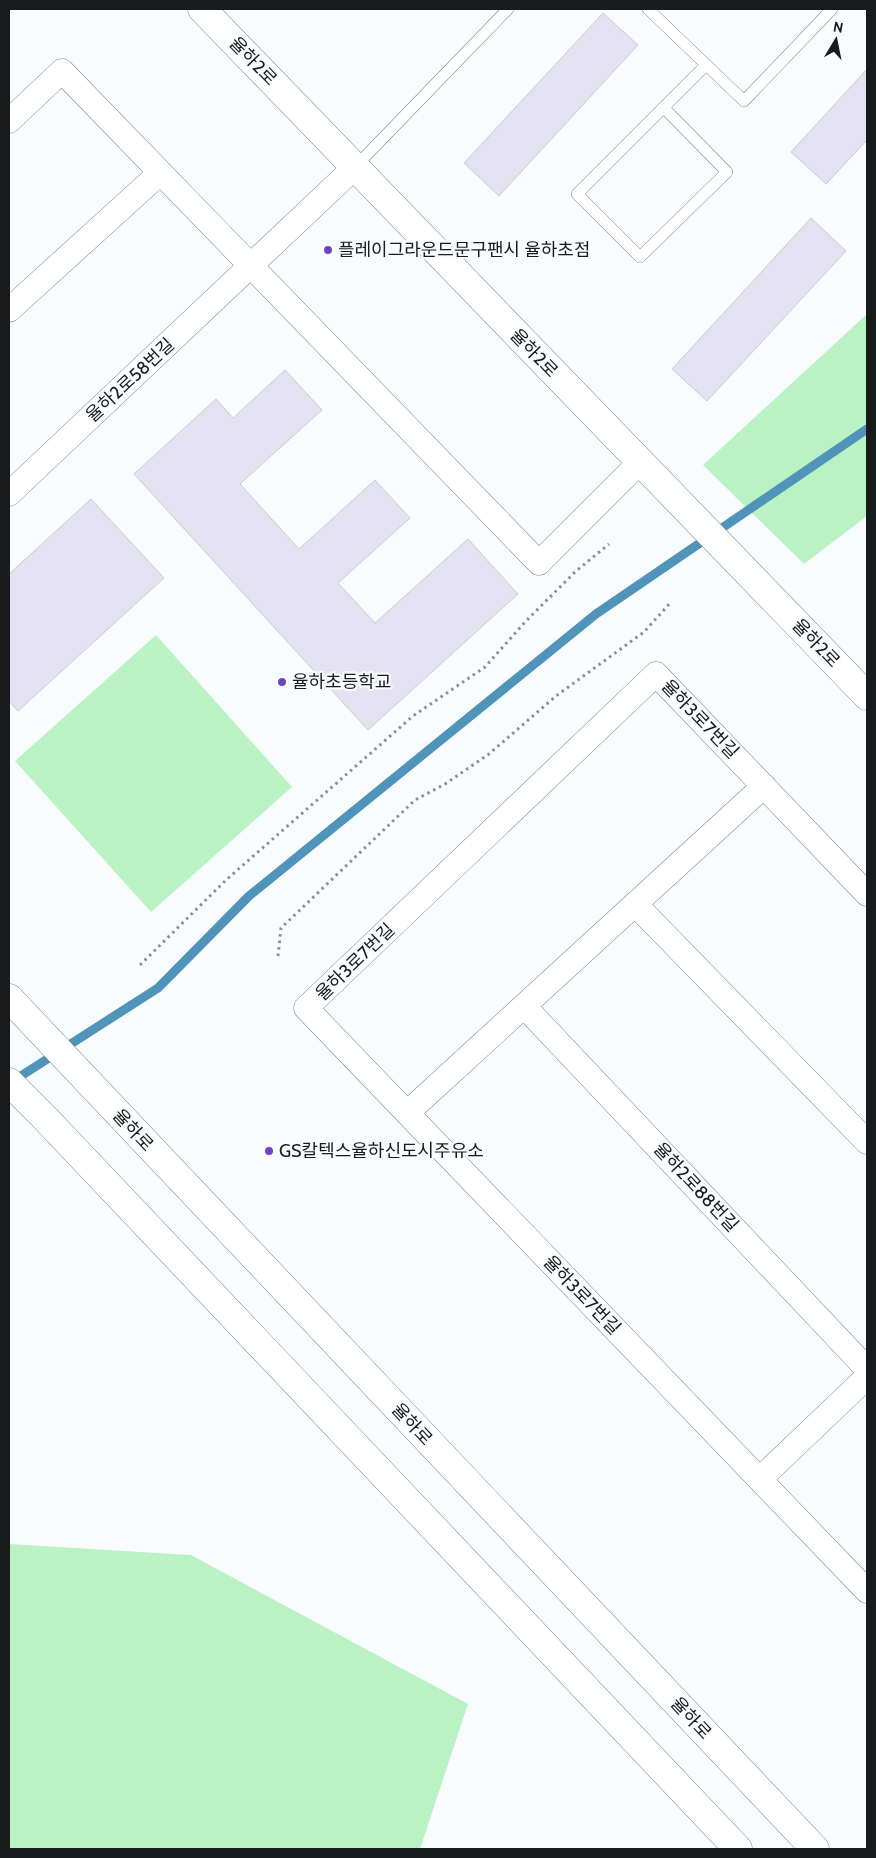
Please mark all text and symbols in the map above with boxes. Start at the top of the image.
north arrow [811,15,861,65]
text: N [832,17,845,37]
street label: 율하2로 [225,32,281,90]
place label: 플레이그라운드문구팬시 율하초점 [338,239,590,261]
marker: 플레이그라운드문구팬시 율하초점 [322,244,334,256]
street label: 율하2로 [506,324,562,382]
street label: 율하2로58번길 [81,333,179,427]
street label: 율하2로 [788,614,844,672]
place label: 율하초등학교 [292,671,391,693]
street label: 율하3로7번길 [657,675,743,763]
marker: 율하초등학교 [276,676,288,688]
street label: 율하3로7번길 [311,919,399,1005]
street label: 율하로 [108,1104,158,1156]
street label: 율하2로88번길 [649,1138,743,1236]
place label: GS칼텍스율하신도시주유소 [279,1140,484,1162]
marker: GS칼텍스율하신도시주유소 [263,1145,275,1157]
street label: 율하3로7번길 [539,1251,625,1339]
street label: 율하로 [387,1398,437,1450]
street label: 율하로 [666,1692,716,1744]

